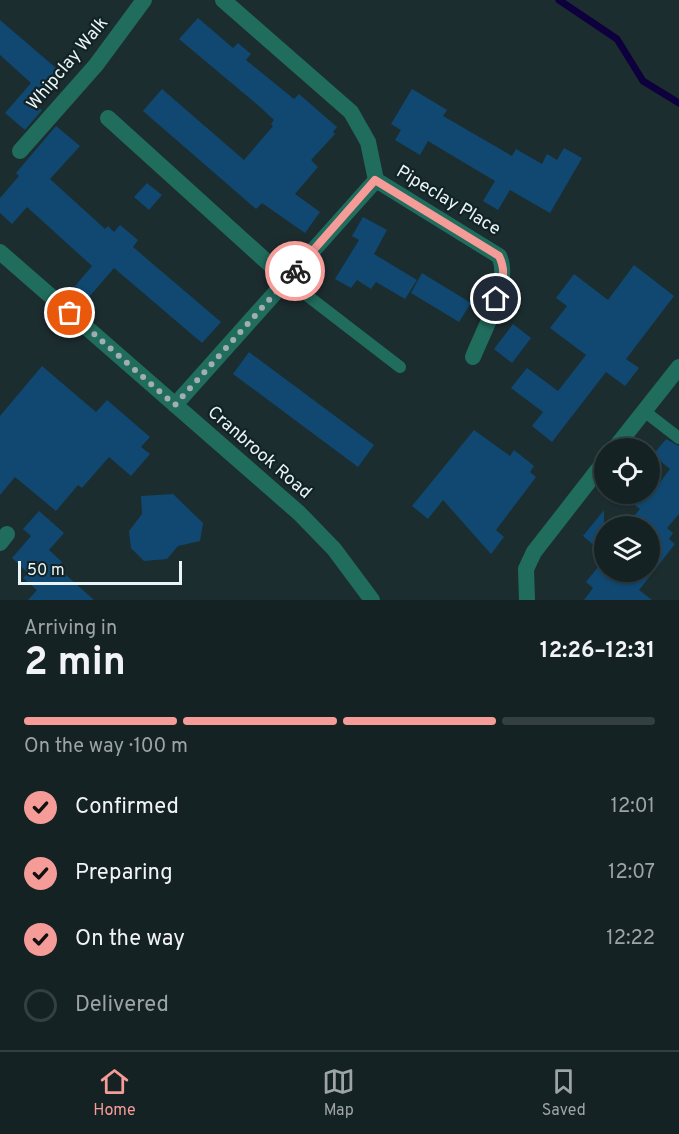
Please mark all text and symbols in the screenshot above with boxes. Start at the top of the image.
street label: Whipclay Walk [22,12,114,116]
street label: Pipeclay Place [392,161,504,241]
courier [265,241,325,301]
icon: bike [279,255,312,288]
pin [470,273,521,324]
icon: home [479,282,512,315]
pin [44,287,95,338]
icon: bag [53,296,86,329]
street label: Cranbrook Road [202,401,316,505]
map controls [594,438,660,582]
button: locate [594,438,660,504]
button: layers [594,516,660,582]
scale bar [18,558,182,586]
text: 50 m [27,561,65,581]
text: Arriving in [24,616,117,642]
text: 12:26–12:31 [540,638,655,665]
text: 2 min [24,640,126,689]
text: On the way · 100 m [24,734,188,760]
icon: check [24,791,57,824]
text: Confirmed [75,794,179,821]
text: 12:01 [611,794,655,820]
icon: check [24,857,57,890]
text: Preparing [75,860,173,887]
text: 12:07 [608,860,655,886]
icon: check [24,923,57,956]
text: On the way [75,926,185,953]
text: 12:22 [606,926,655,952]
text: Delivered [75,992,169,1019]
tab: Home [93,1065,136,1121]
tab: Map [322,1065,355,1121]
tab: Saved [542,1065,586,1121]

